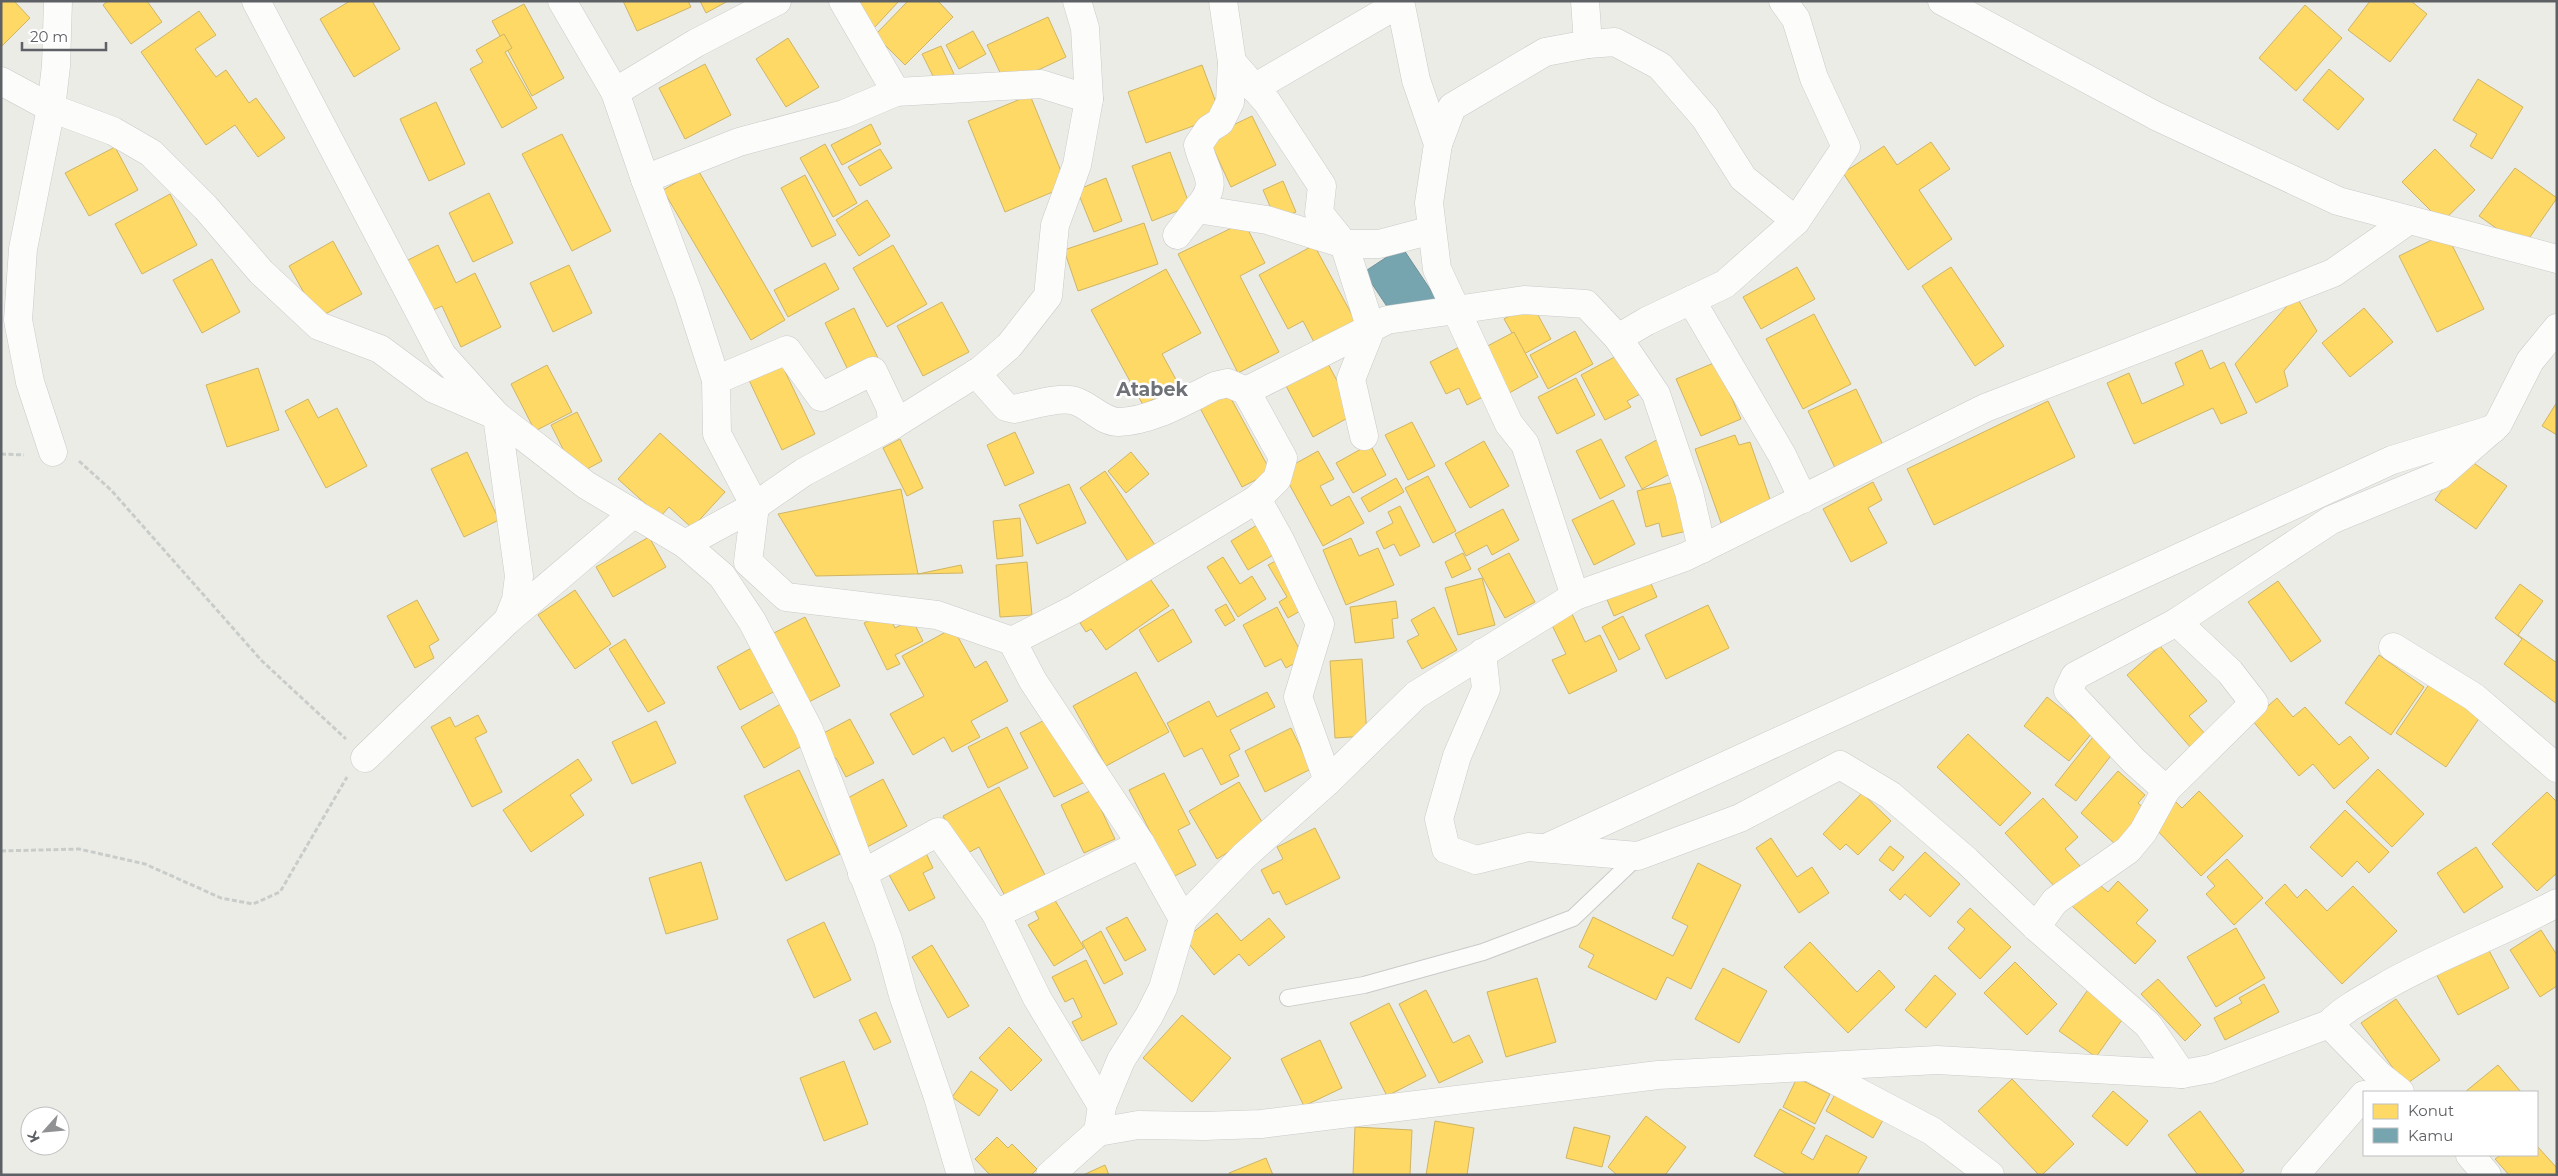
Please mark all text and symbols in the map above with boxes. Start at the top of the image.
scale bar [22,20,106,52]
text: 20 m [30,27,68,46]
district label: Atabek [1115,378,1188,401]
legend [2363,1091,2538,1156]
text: Konut [2408,1101,2454,1120]
north arrow [20,1106,70,1156]
text: Kamu [2408,1126,2453,1145]
text: K [23,1128,44,1146]

